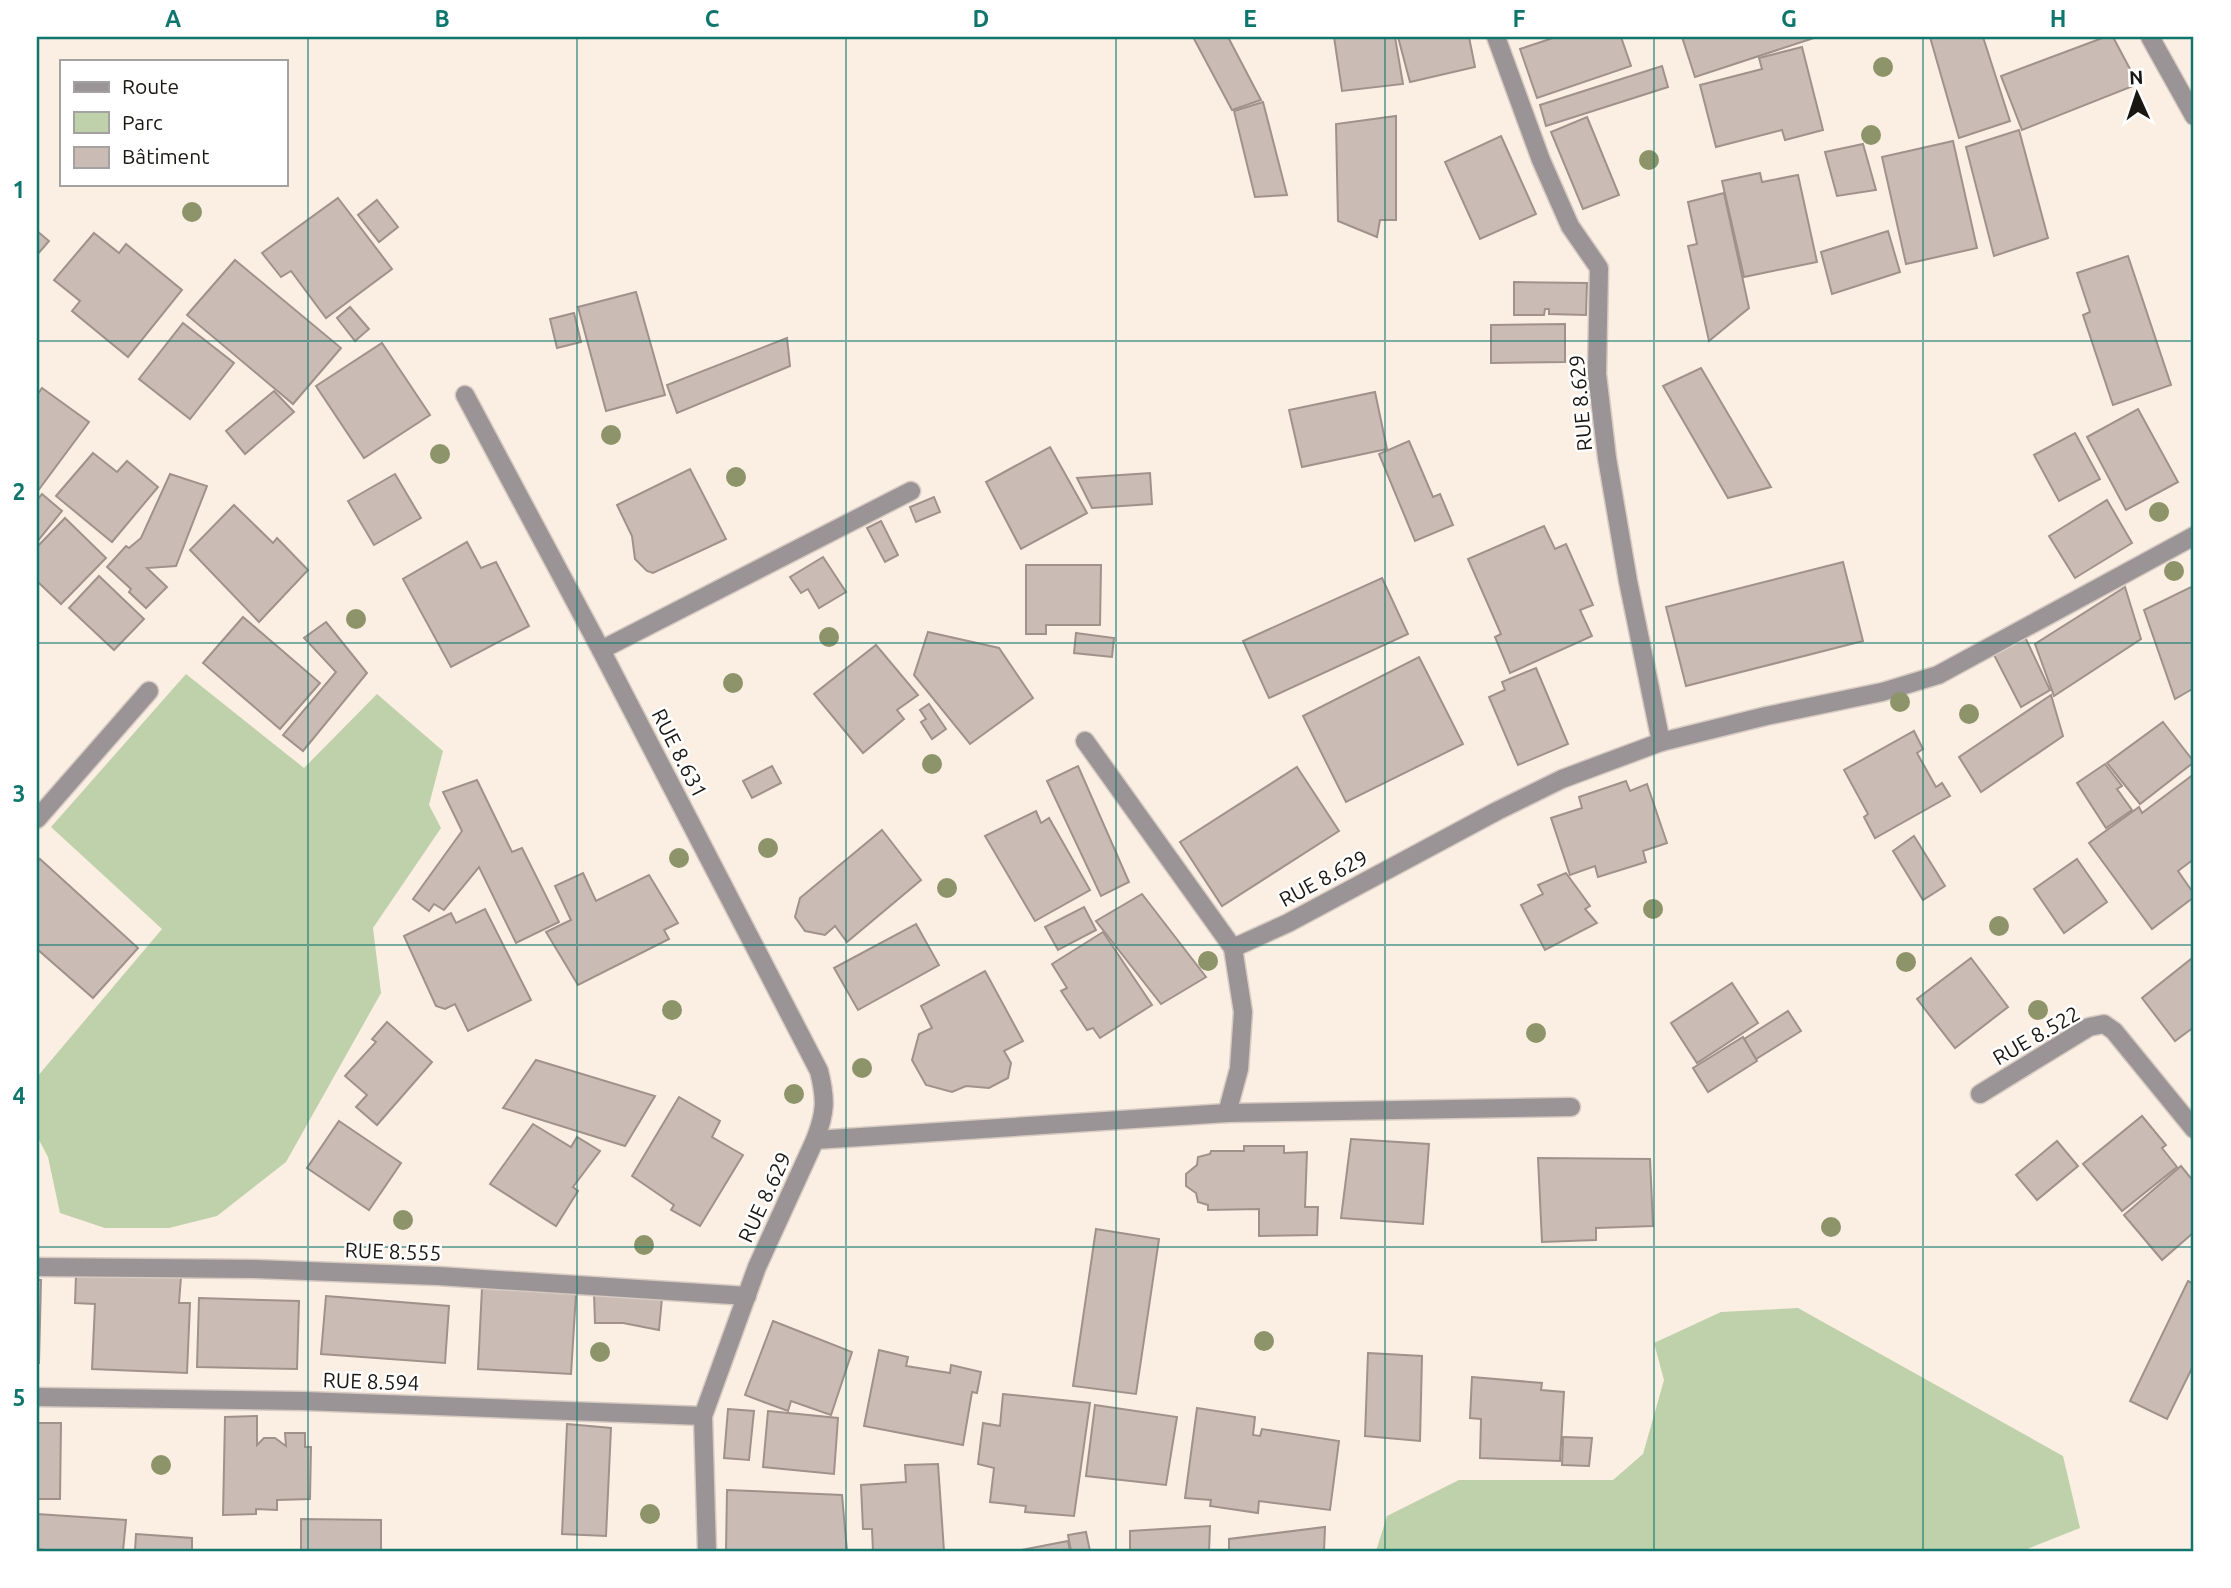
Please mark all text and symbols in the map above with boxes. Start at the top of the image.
text: A [165,6,181,31]
text: B [434,6,450,31]
text: C [705,6,720,31]
text: D [973,6,989,31]
text: E [1243,6,1257,31]
text: F [1513,6,1526,31]
text: G [1781,6,1797,31]
text: H [2050,6,2066,31]
legend [60,60,287,186]
north arrow [2102,60,2172,130]
text: N [2128,66,2144,88]
text: Route [122,74,179,98]
text: Parc [122,110,163,134]
text: Bâtiment [122,144,209,168]
text: 1 [13,177,25,202]
street label: RUE 8.629 [1564,354,1596,452]
text: 2 [13,479,25,504]
street label: RUE 8.631 [647,705,713,801]
text: 3 [13,781,25,806]
street label: RUE 8.629 [1275,845,1371,911]
street label: RUE 8.522 [1988,1000,2084,1070]
text: 4 [13,1083,26,1108]
street label: RUE 8.629 [733,1148,795,1246]
street label: RUE 8.555 [344,1237,442,1265]
street label: RUE 8.594 [322,1367,420,1395]
text: 5 [13,1385,25,1410]

